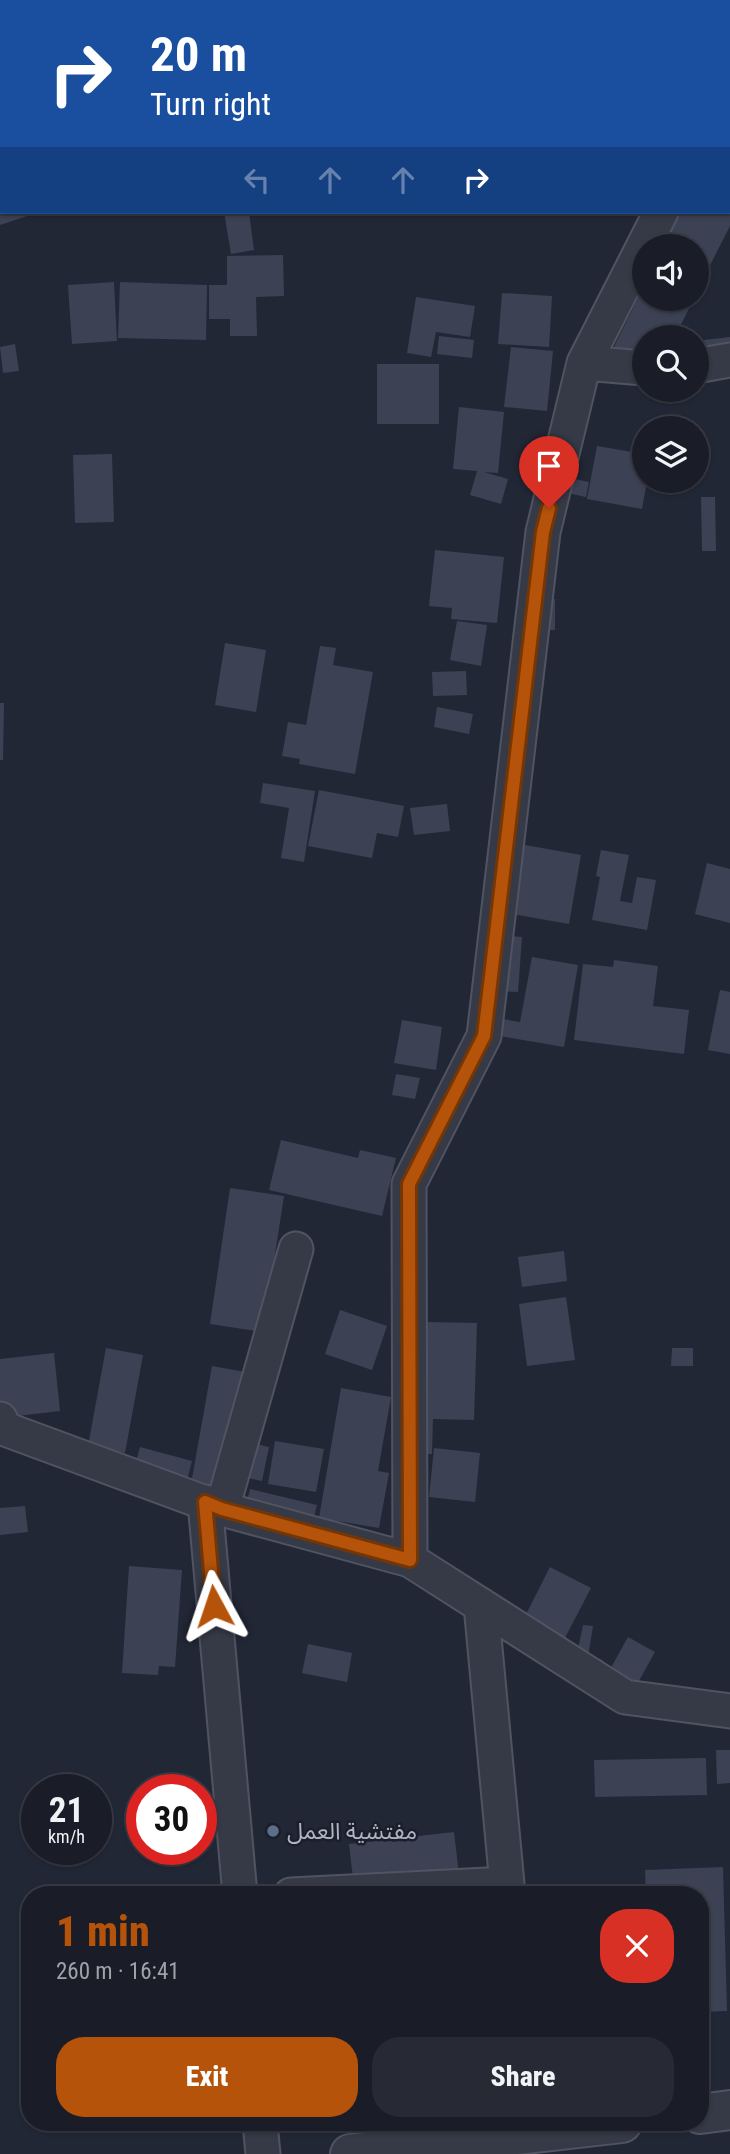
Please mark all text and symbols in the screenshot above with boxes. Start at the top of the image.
text: 20 m [150,26,247,83]
icon: right [35,28,126,119]
text: Turn right [150,85,271,123]
icon: left [238,161,276,199]
icon: ahead [311,161,349,199]
icon: ahead [384,161,422,199]
icon: right [457,161,495,199]
map controls [632,234,709,493]
button: sound [632,234,709,311]
button: search [632,325,709,402]
button: layers [632,416,709,493]
pin [519,436,579,508]
icon: arrive [530,447,568,485]
position arrow [177,1569,251,1643]
speed limit sign: 30 [126,1774,217,1865]
text: 21 [49,1790,84,1831]
place label: مفتشية العمل [287,1818,417,1845]
marker: مفتشية العمل [265,1823,281,1839]
text: km/h [48,1826,85,1847]
text: 1 min [56,1907,150,1956]
button: close [600,1909,674,1983]
text: 260 m · 16:41 [56,1958,180,1985]
button: Exit [56,2037,358,2117]
button: Share [372,2037,674,2117]

